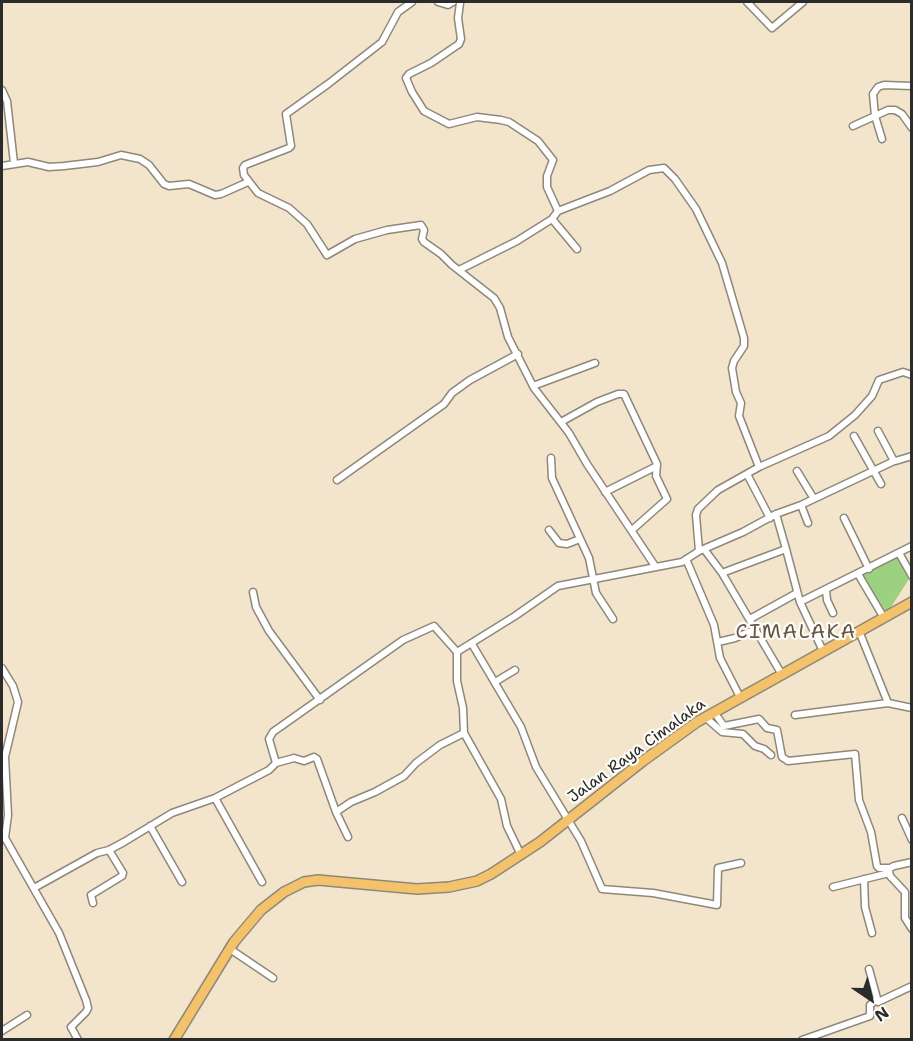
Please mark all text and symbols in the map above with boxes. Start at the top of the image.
district label: CIMALAKA [736,621,856,645]
street label: Jalan Raya Cimalaka [565,695,709,807]
north arrow [841,969,901,1029]
text: N [870,1002,893,1026]

